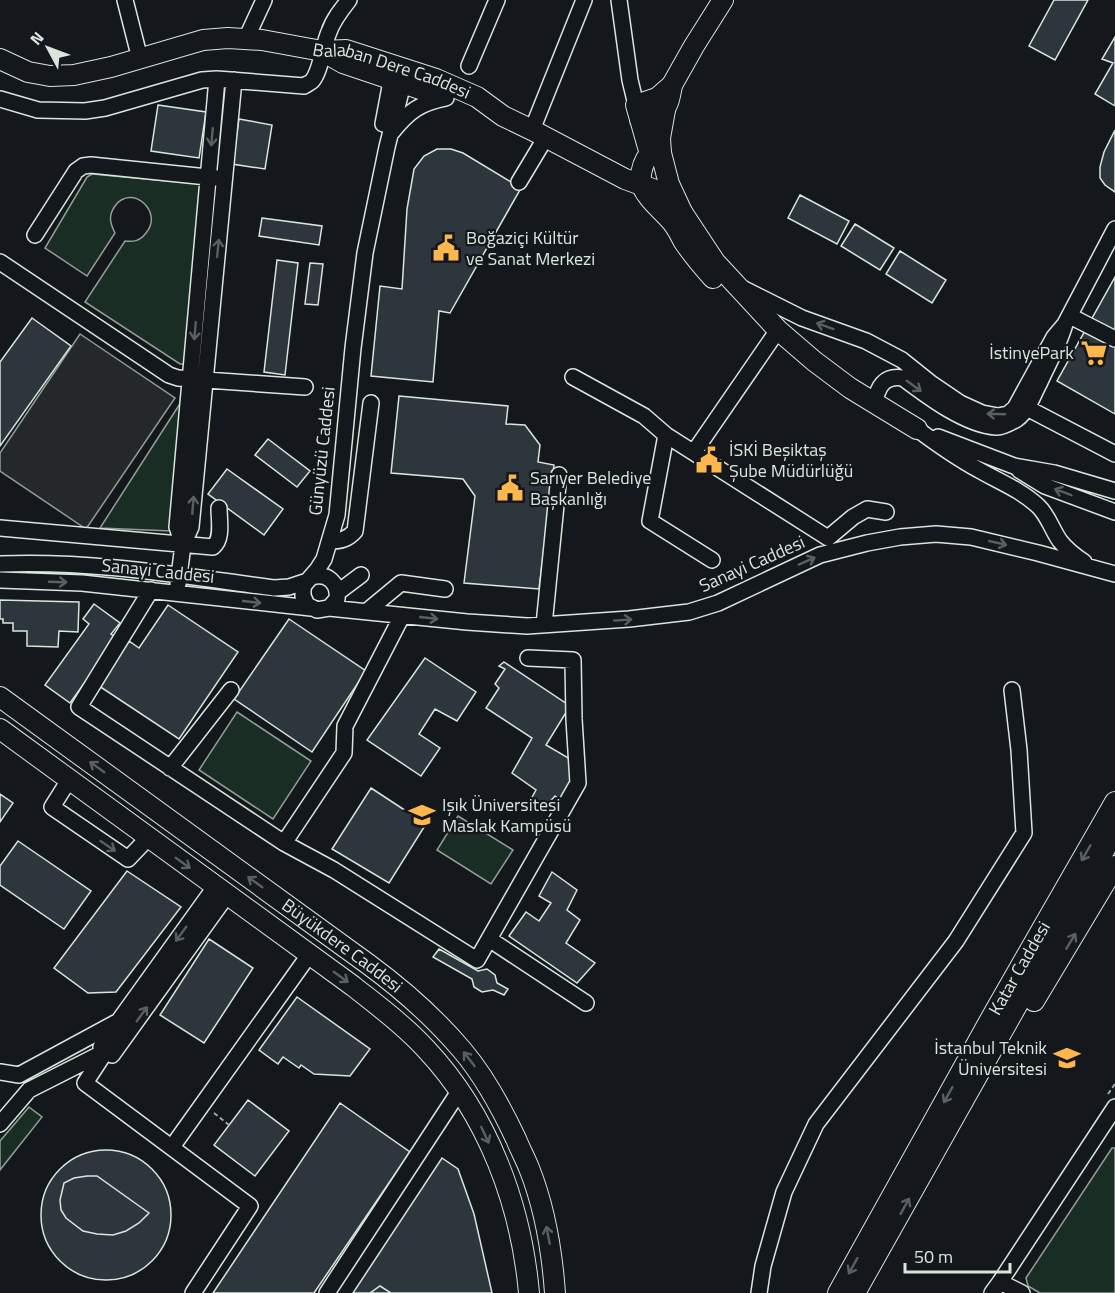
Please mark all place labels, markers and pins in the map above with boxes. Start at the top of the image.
place label: Boğaziçi Kültür ve Sanat Merkezi [466,224,595,272]
public building icon: Boğaziçi Kültür ve Sanat Merkezi [431,233,461,263]
supermarket icon: İstinyePark [1079,338,1109,368]
place label: İstinyePark [989,339,1074,366]
place label: İSKİ Beşiktaş Şube Müdürlüğü [729,436,853,484]
public building icon: İSKİ Beşiktaş Şube Müdürlüğü [694,445,724,475]
place label: Sarıyer Belediye Başkanlığı [530,464,651,512]
public building icon: Sarıyer Belediye Başkanlığı [495,473,525,503]
place label: Işık Üniversitesi Maslak Kampüsü [442,791,572,839]
school or university icon: Işık Üniversitesi Maslak Kampüsü [407,800,437,830]
place label: İstanbul Teknik Üniversitesi [934,1034,1047,1082]
school or university icon: İstanbul Teknik Üniversitesi [1052,1043,1082,1073]

